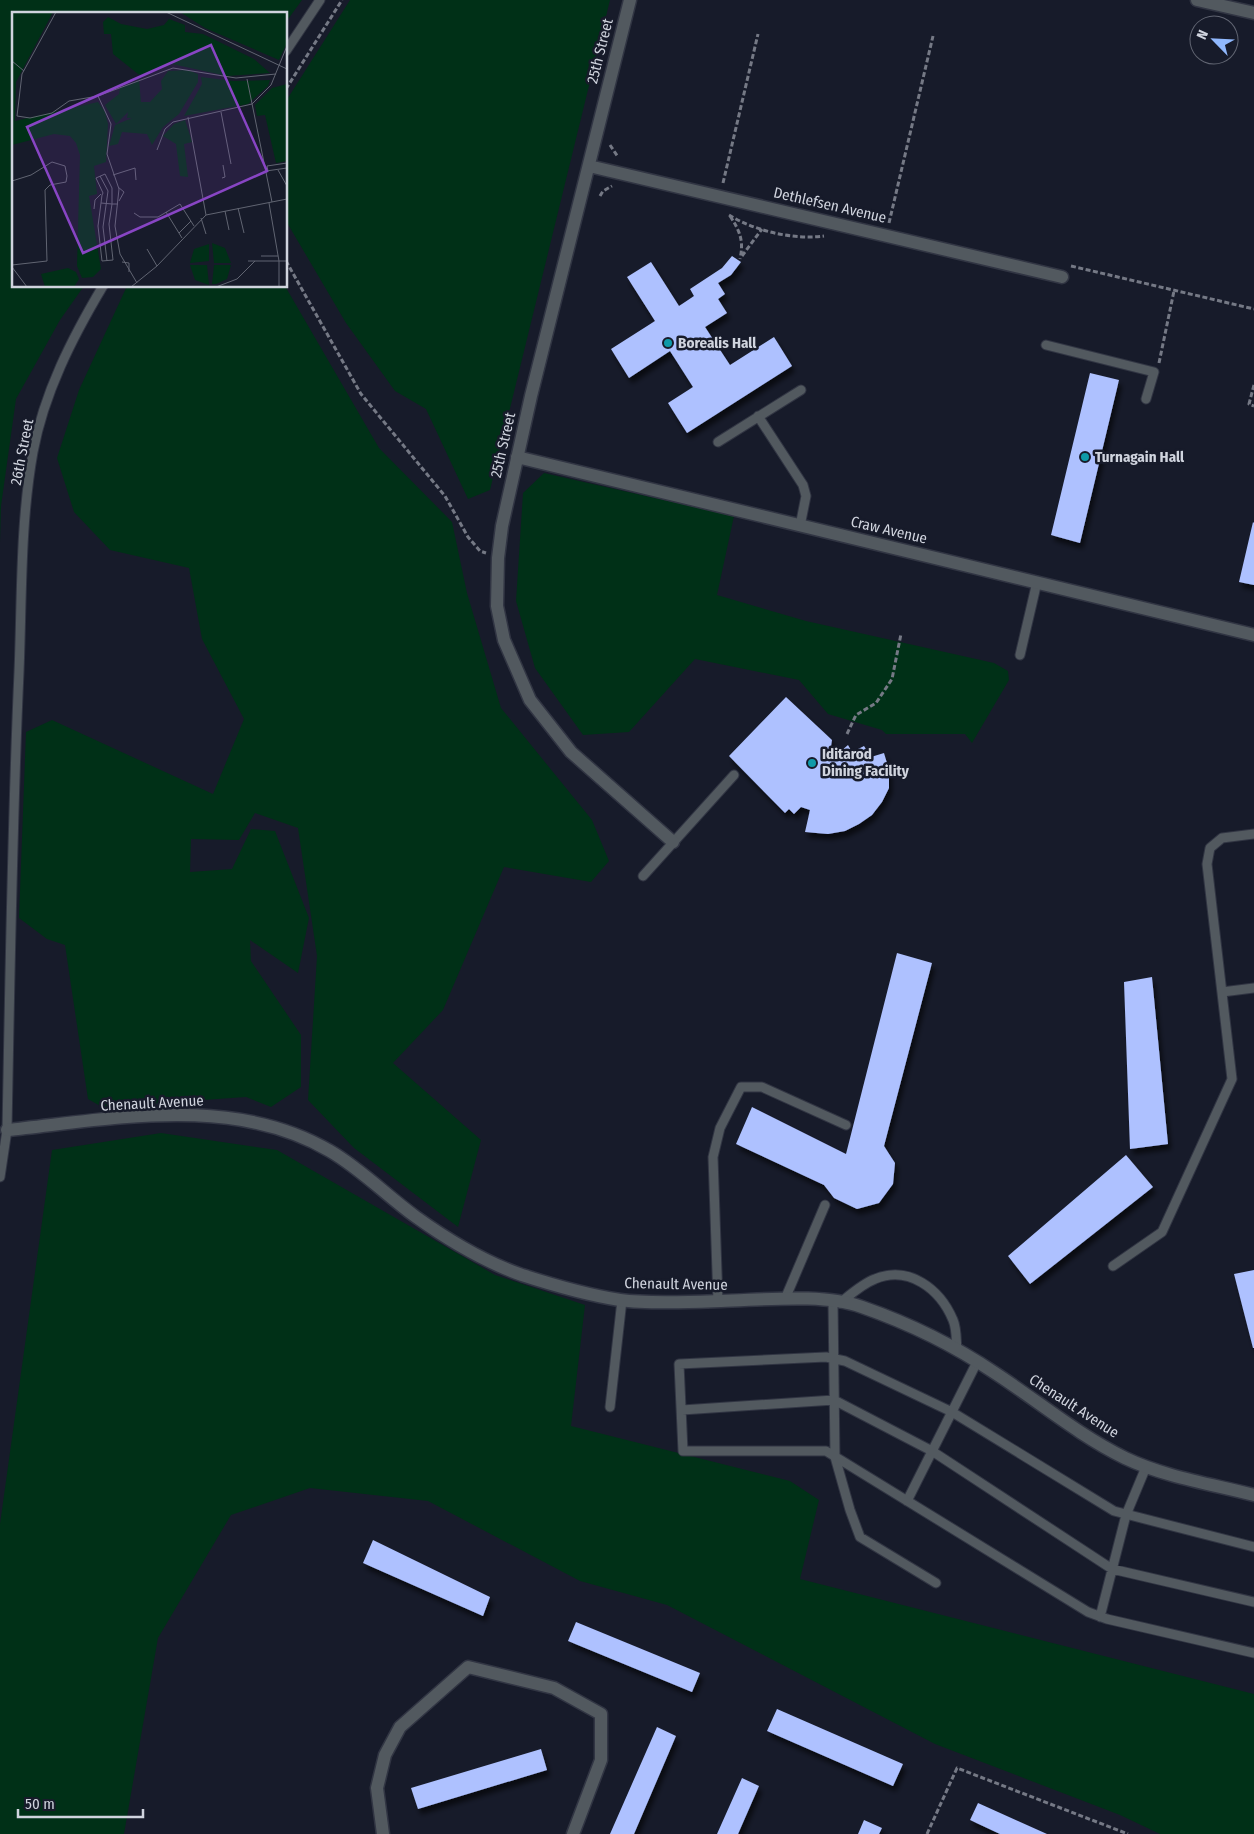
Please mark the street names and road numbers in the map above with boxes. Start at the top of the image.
street label: 25th Street [583,16,617,86]
street label: Dethlefsen Avenue [772,183,888,227]
street label: 25th Street [487,410,519,479]
street label: 26th Street [7,417,37,487]
street label: Craw Avenue [849,512,929,548]
street label: Chenault Avenue [100,1091,204,1115]
street label: Chenault Avenue [624,1274,728,1294]
street label: Chenault Avenue [1026,1370,1122,1442]

